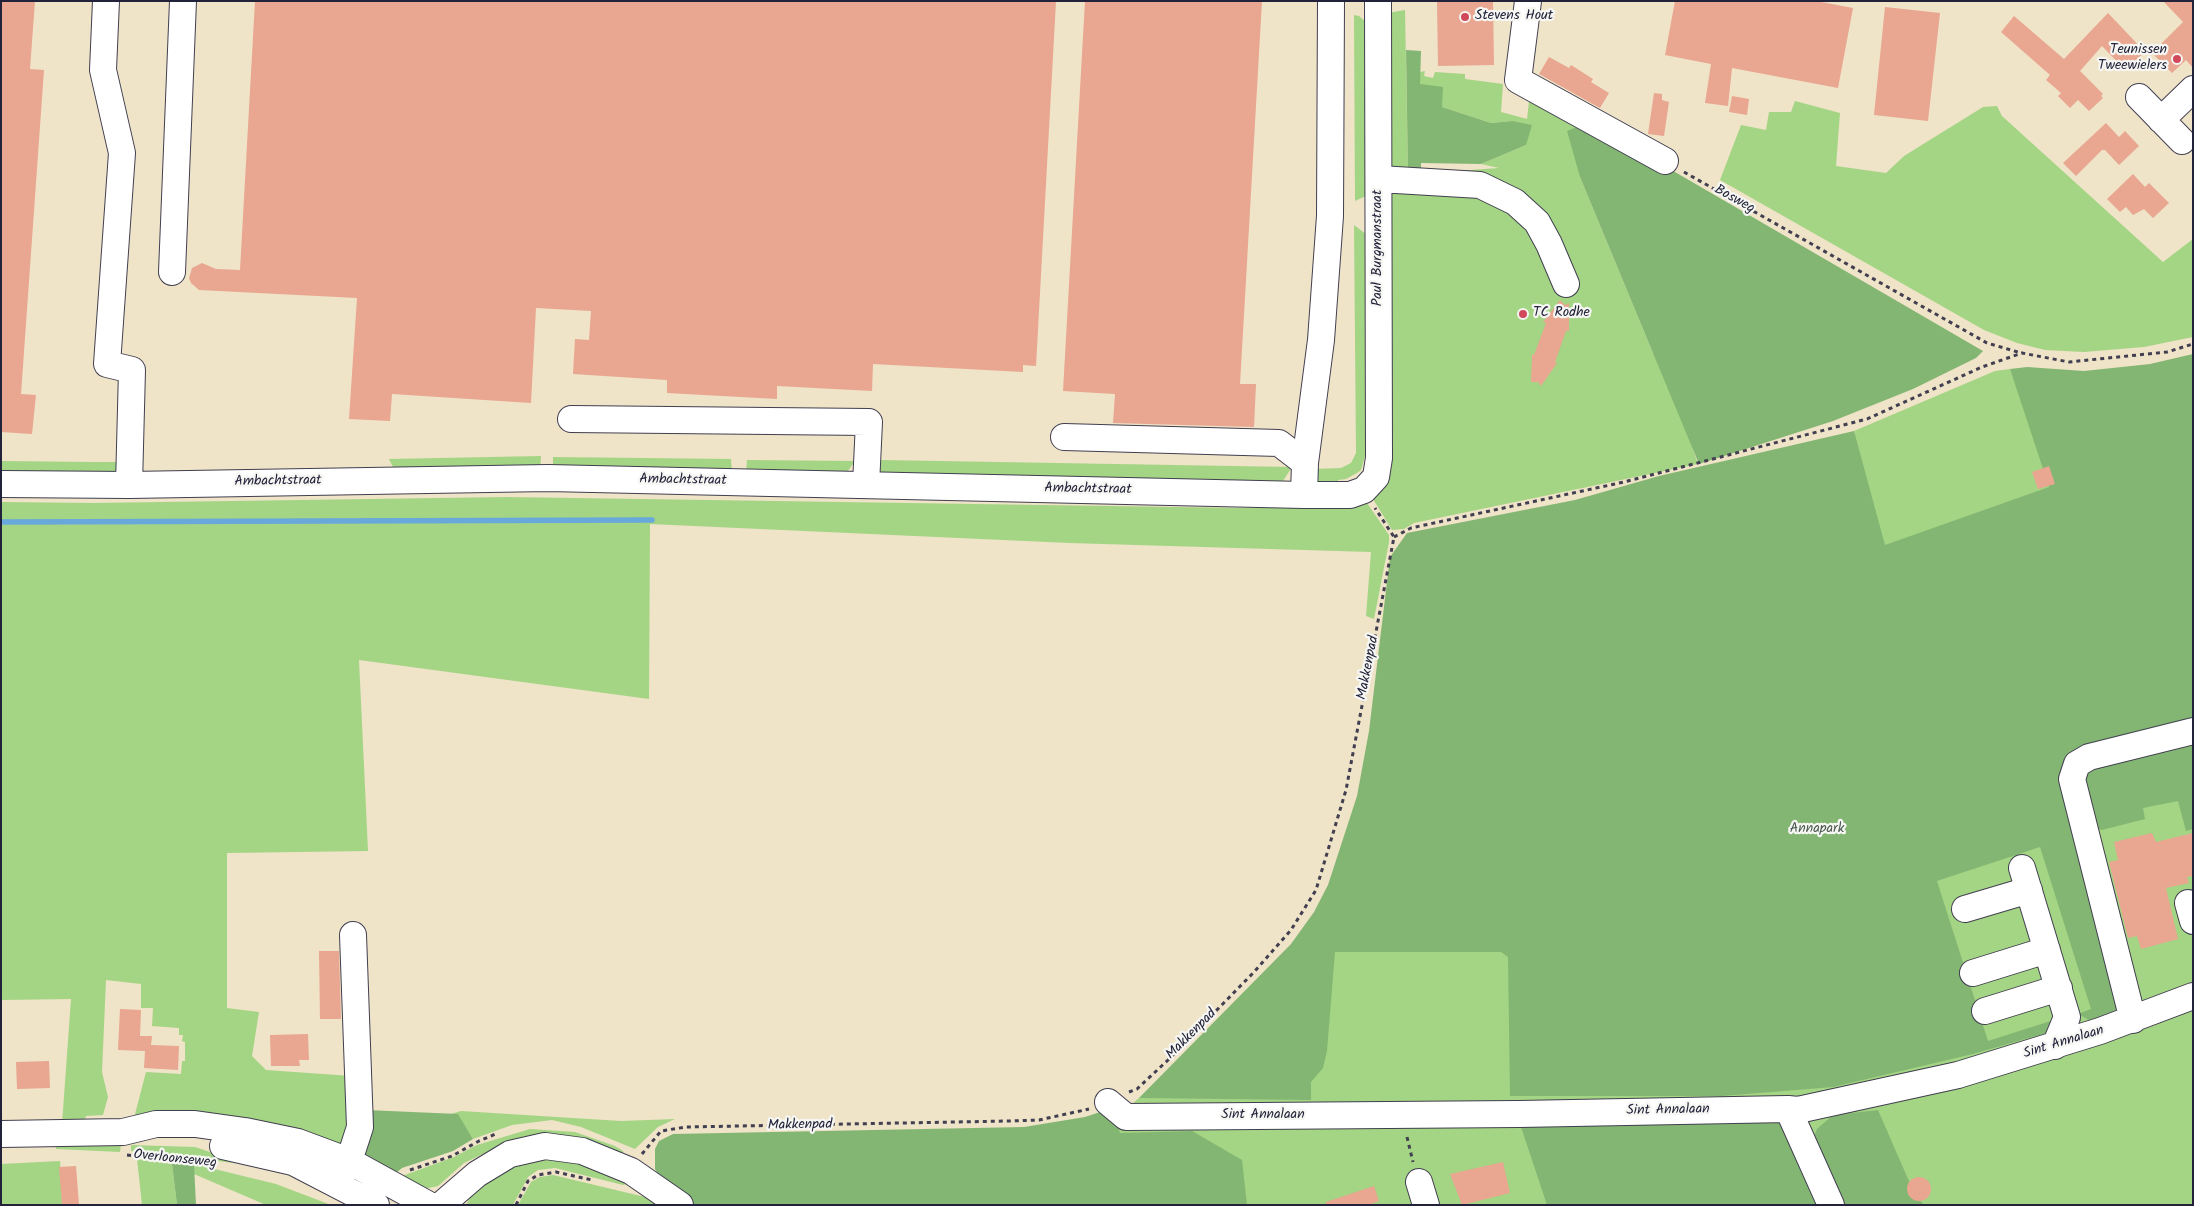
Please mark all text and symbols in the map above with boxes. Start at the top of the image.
place label: Stevens Hout [1475,9,1553,25]
marker: Stevens Hout [1459,11,1471,23]
place label: Teunissen Tweewielers [2098,43,2167,75]
marker: Teunissen Tweewielers [2171,53,2183,65]
street label: Bosweg [1711,182,1757,218]
street label: Paul Burgmanstraat [1371,190,1387,306]
place label: TC Rodhe [1533,306,1590,322]
marker: TC Rodhe [1517,308,1529,320]
street label: Ambachtstraat [639,472,727,490]
street label: Ambachtstraat [234,473,322,491]
street label: Ambachtstraat [1044,481,1132,499]
street label: Makkenpad [1355,635,1383,701]
park label: Annapark [1790,822,1844,838]
street label: Makkenpad [1163,1006,1221,1064]
street label: Sint Annalaan [2022,1023,2106,1063]
street label: Sint Annalaan [1626,1102,1710,1120]
street label: Sint Annalaan [1221,1108,1305,1124]
street label: Makkenpad [767,1117,833,1135]
street label: Overloonseweg [133,1147,217,1173]

